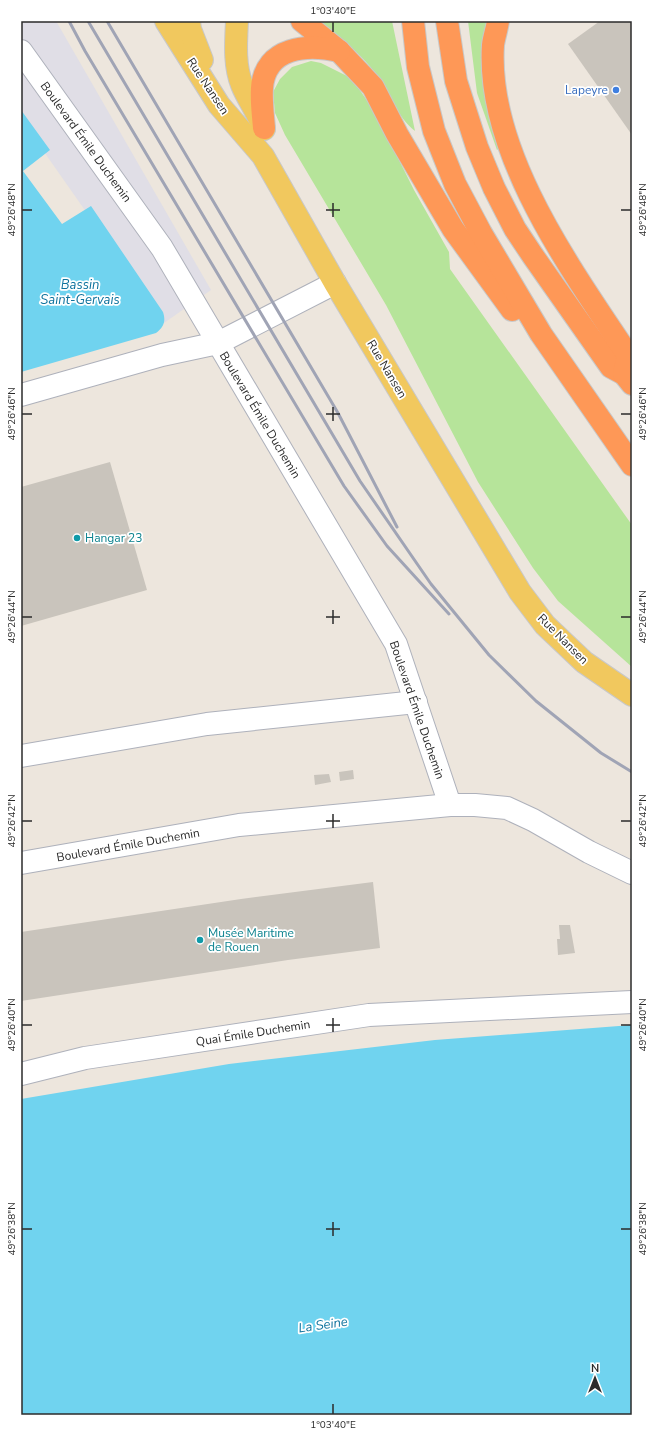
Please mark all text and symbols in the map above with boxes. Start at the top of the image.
text: 1°03'40"E [310,4,356,18]
street label: Rue Nansen [183,54,233,118]
street label: Boulevard Émile Duchemin [37,79,135,205]
place label: Lapeyre [565,82,608,98]
marker: Lapeyre [611,85,621,95]
text: 49°26'48"N [5,183,19,237]
text: 49°26'48"N [636,183,650,237]
water label: Bassin Saint-Gervais [40,276,120,309]
street label: Rue Nansen [363,337,411,401]
street label: Boulevard Émile Duchemin [216,349,304,481]
text: 49°26'46"N [5,387,19,441]
text: 49°26'46"N [636,387,650,441]
place label: Hangar 23 [85,530,142,546]
marker: Hangar 23 [72,533,82,543]
text: 49°26'44"N [5,590,19,644]
text: 49°26'44"N [636,590,650,644]
street label: Rue Nansen [534,610,592,668]
street label: Boulevard Émile Duchemin [386,639,448,781]
text: 49°26'42"N [5,794,19,848]
text: 49°26'42"N [636,794,650,848]
street label: Boulevard Émile Duchemin [55,825,201,865]
place label: Musée Maritime de Rouen [208,925,294,955]
marker: Musée Maritime de Rouen [195,935,205,945]
text: 49°26'40"N [5,998,19,1052]
text: 49°26'40"N [636,998,650,1052]
street label: Quai Émile Duchemin [195,1016,311,1050]
text: 49°26'38"N [5,1202,19,1256]
text: 49°26'38"N [636,1202,650,1256]
water label: La Seine [297,1313,349,1337]
north arrow [575,1358,615,1398]
text: N [591,1361,599,1376]
text: 1°03'40"E [310,1418,356,1432]

